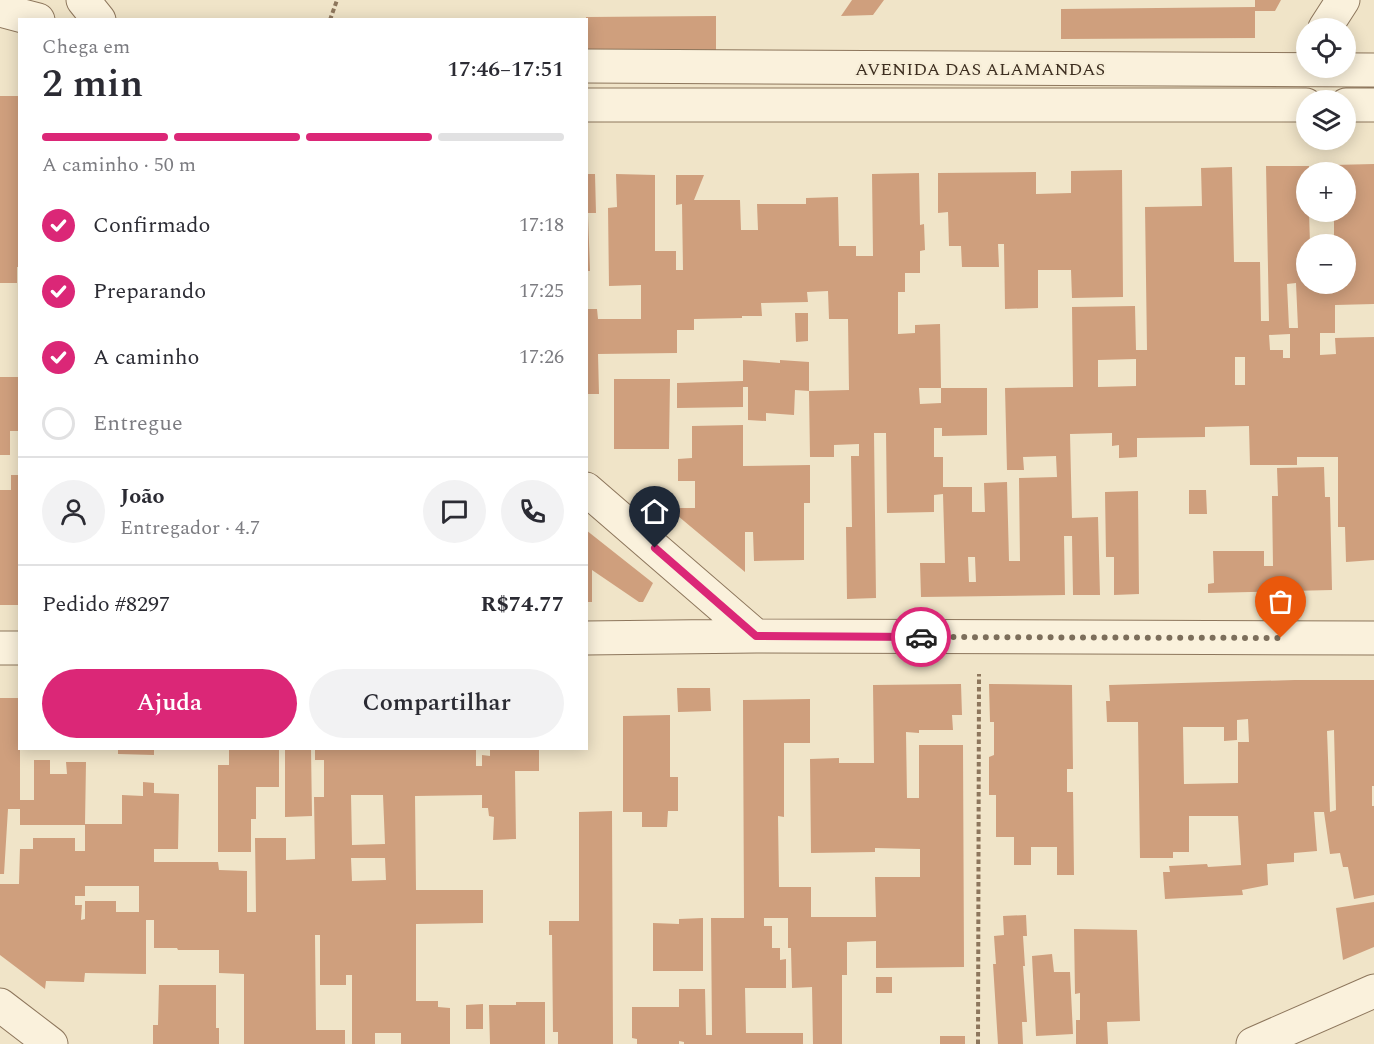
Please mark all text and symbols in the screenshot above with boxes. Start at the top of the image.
map controls [1296,18,1356,294]
button: locate [1296,18,1356,78]
text: Chega em [42,32,130,62]
text: 17:46–17:51 [447,53,564,86]
text: 2 min [42,55,143,114]
street label: AVENIDA DAS ALAMANDAS [855,56,1105,83]
button: layers [1296,90,1356,150]
text: A caminho · 50 m [42,150,196,180]
button: + [1296,162,1356,222]
icon: check [42,209,75,242]
text: Confirmado [93,209,210,242]
text: 17:18 [519,210,564,240]
button: − [1296,234,1356,294]
icon: check [42,275,75,308]
text: Preparando [93,275,206,308]
text: 17:25 [519,276,564,306]
icon: check [42,341,75,374]
text: A caminho [93,341,199,374]
text: 17:26 [519,342,564,372]
text: Entregue [93,407,183,440]
button: person [42,480,105,543]
text: João [120,480,165,513]
button: chat [423,480,486,543]
button: phone [501,480,564,543]
pin [629,486,680,548]
icon: home [638,495,671,528]
text: Entregador · 4.7 [120,513,260,543]
pin [1255,576,1306,638]
icon: bag [1264,585,1297,618]
text: Pedido #8297 [42,588,170,621]
text: R$74.77 [480,588,564,621]
courier [891,607,951,667]
icon: car [905,621,938,654]
button: Ajuda [42,669,297,738]
button: Compartilhar [309,669,564,738]

